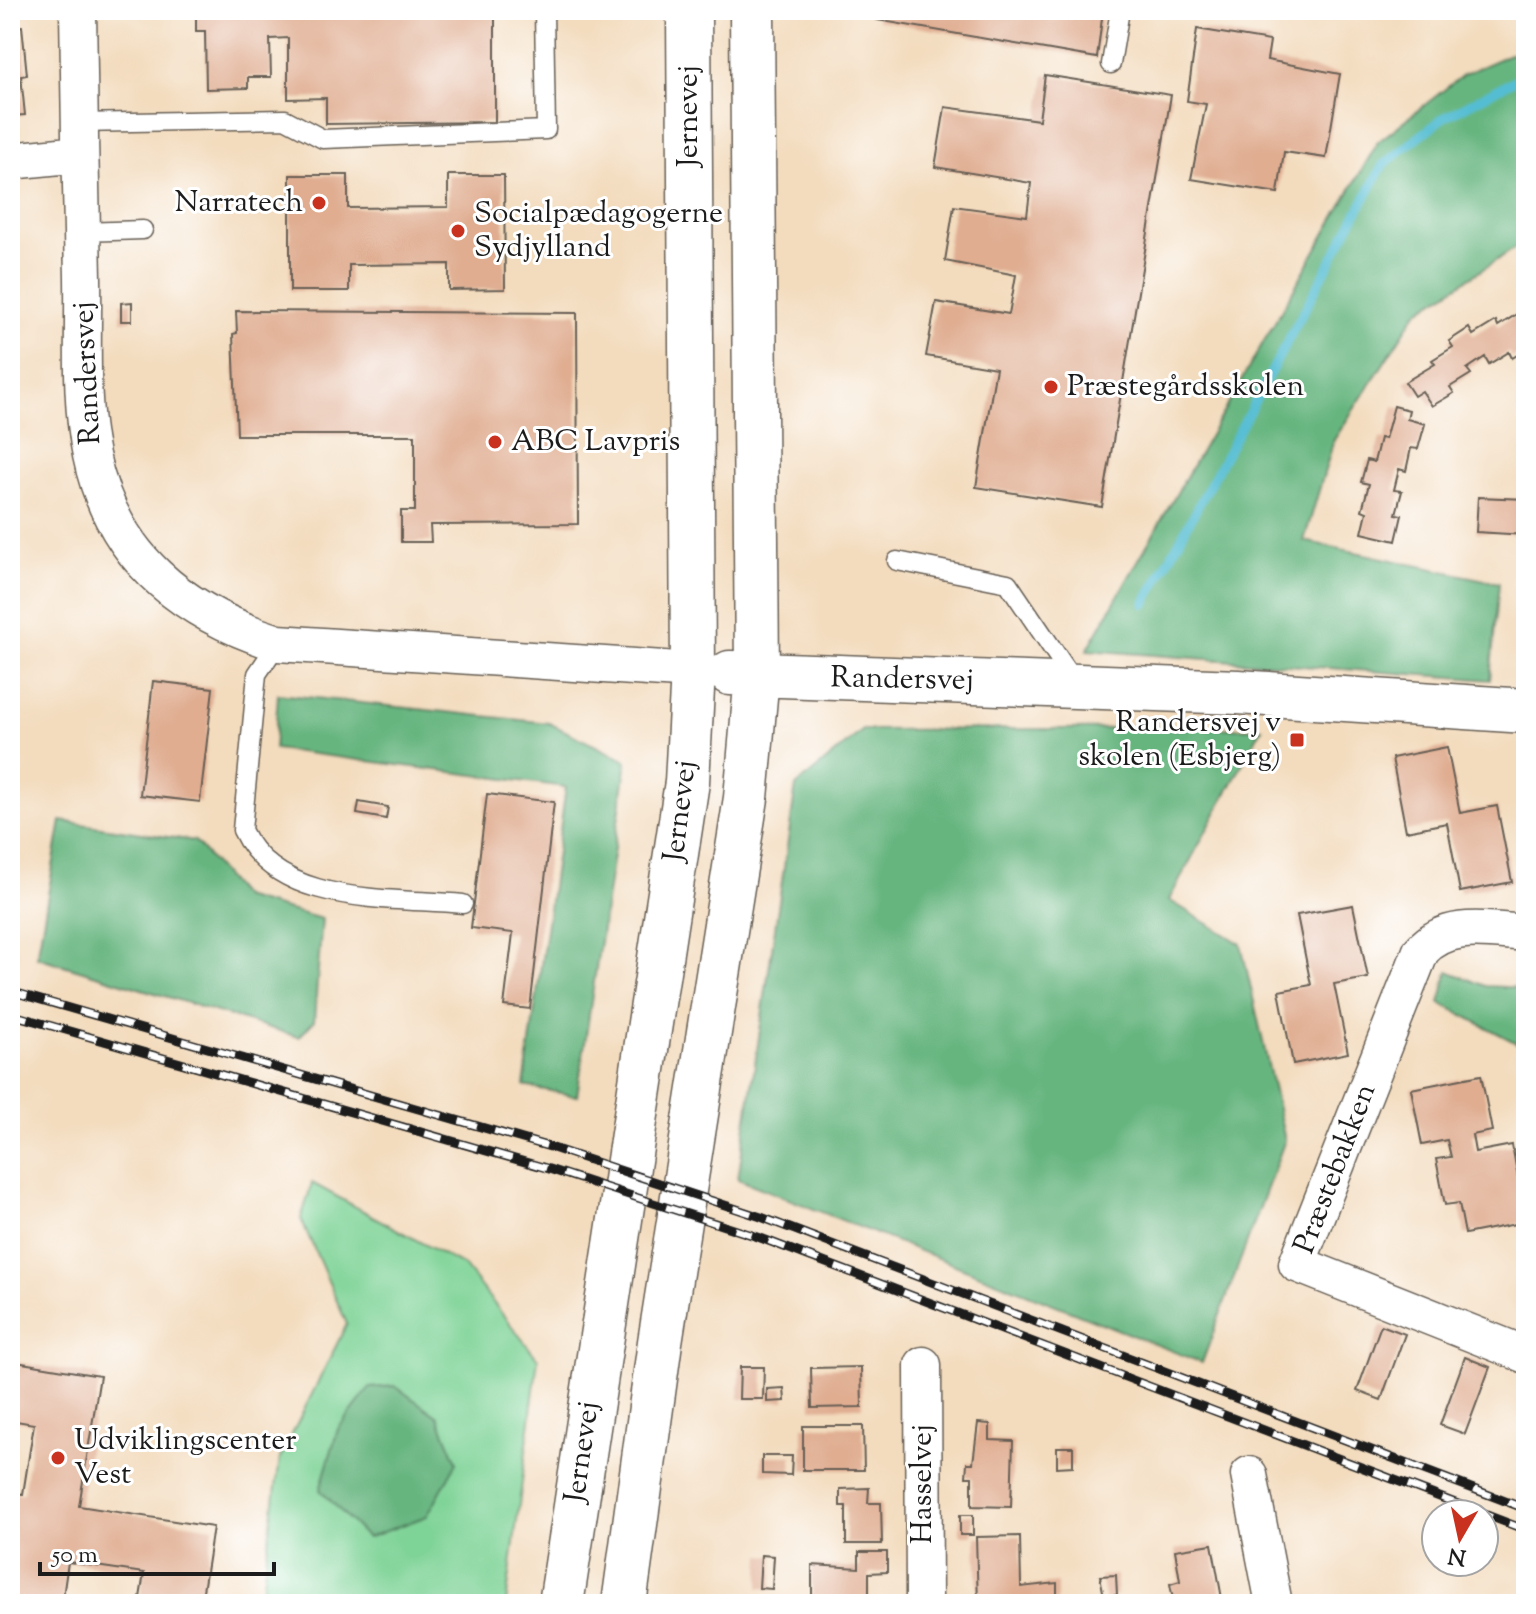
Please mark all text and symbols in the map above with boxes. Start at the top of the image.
street label: Jernevej [668,65,711,169]
place label: Narratech [175,182,303,225]
place label: Socialpædagogerne Sydjylland [474,193,723,270]
marker: Narratech [310,194,328,212]
marker: Socialpædagogerne Sydjylland [449,222,467,240]
street label: Randersvej [63,300,113,446]
place label: Præstegårdsskolen [1067,366,1304,409]
marker: Præstegårdsskolen [1042,378,1060,396]
place label: ABC Lavpris [511,421,680,464]
marker: ABC Lavpris [486,433,504,451]
street label: Randersvej [830,657,974,703]
place label: Randersvej v skolen (Esbjerg) [1078,702,1281,779]
marker: Randersvej v skolen (Esbjerg) [1288,731,1306,749]
street label: Jernevej [653,758,709,866]
street label: Præstebakken [1284,1077,1388,1260]
street label: Jernevej [554,1399,611,1507]
place label: Udviklingscenter Vest [74,1420,296,1497]
street label: Hasselvej [902,1424,945,1544]
marker: Udviklingscenter Vest [49,1449,67,1467]
north arrow [1420,1498,1500,1578]
scale bar [40,1526,274,1576]
text: N [1446,1538,1469,1572]
text: 50 m [50,1539,98,1573]

